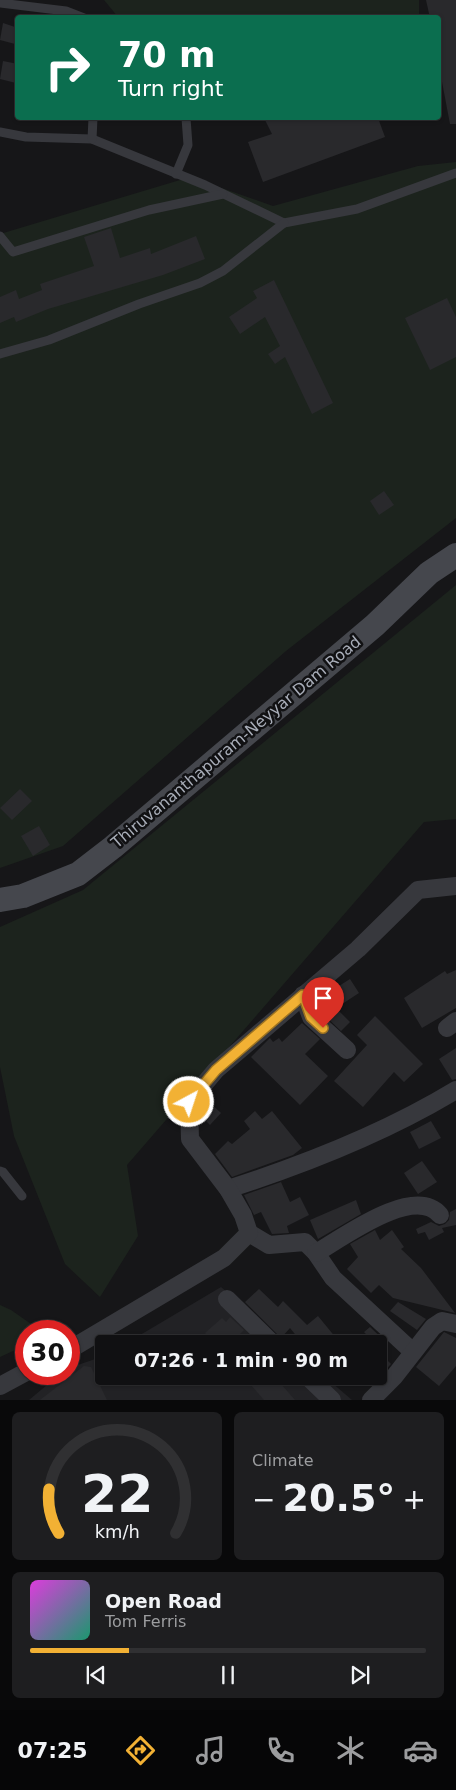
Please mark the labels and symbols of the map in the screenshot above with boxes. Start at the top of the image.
street label: Thiruvananthapuram-Neyyar Dam Road [107,632,365,853]
pin [302,977,344,1028]
position arrow [162,1075,214,1127]
speed limit sign: 30 [15,1320,80,1385]

